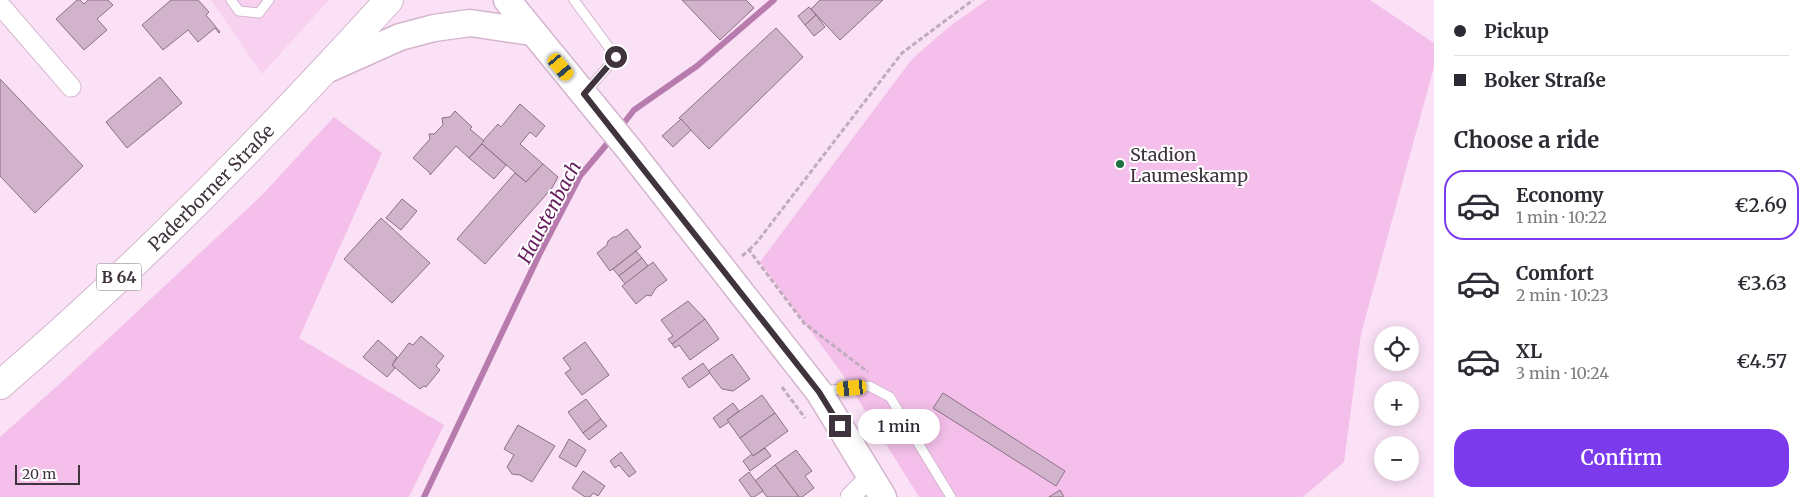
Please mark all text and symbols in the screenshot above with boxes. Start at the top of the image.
text: Pickup [1484,19,1549,43]
route start [605,46,627,68]
car [545,51,576,83]
text: Boker Straße [1484,68,1606,92]
street label: Paderborner Straße [143,119,279,256]
text: Choose a ride [1454,126,1599,154]
place label: Stadion Laumeskamp [1130,143,1248,187]
water label: Haustenbach [511,157,586,268]
marker: Stadion Laumeskamp [1114,158,1126,170]
icon: car [1456,183,1501,228]
text: Economy [1516,183,1604,207]
text: €2.69 [1735,193,1787,217]
text: 1 min · 10:22 [1516,207,1607,227]
icon: car [1456,261,1501,306]
text: Comfort [1516,261,1594,285]
road number: B 64 [96,264,142,290]
text: €3.63 [1737,271,1787,295]
text: 2 min · 10:23 [1516,285,1609,305]
map controls [1374,326,1419,481]
button: locate [1374,326,1419,371]
icon: car [1456,339,1501,384]
text: XL [1516,339,1542,363]
text: €4.57 [1736,349,1787,373]
text: 3 min · 10:24 [1516,363,1609,383]
car [836,379,867,397]
button: + [1374,381,1419,426]
callout: 1 min [858,408,940,444]
route end [829,415,851,437]
text: 1 min [877,416,921,436]
button: Confirm [1454,429,1789,487]
button: − [1374,436,1419,481]
scale bar [15,462,80,485]
text: 20 m [22,465,56,483]

